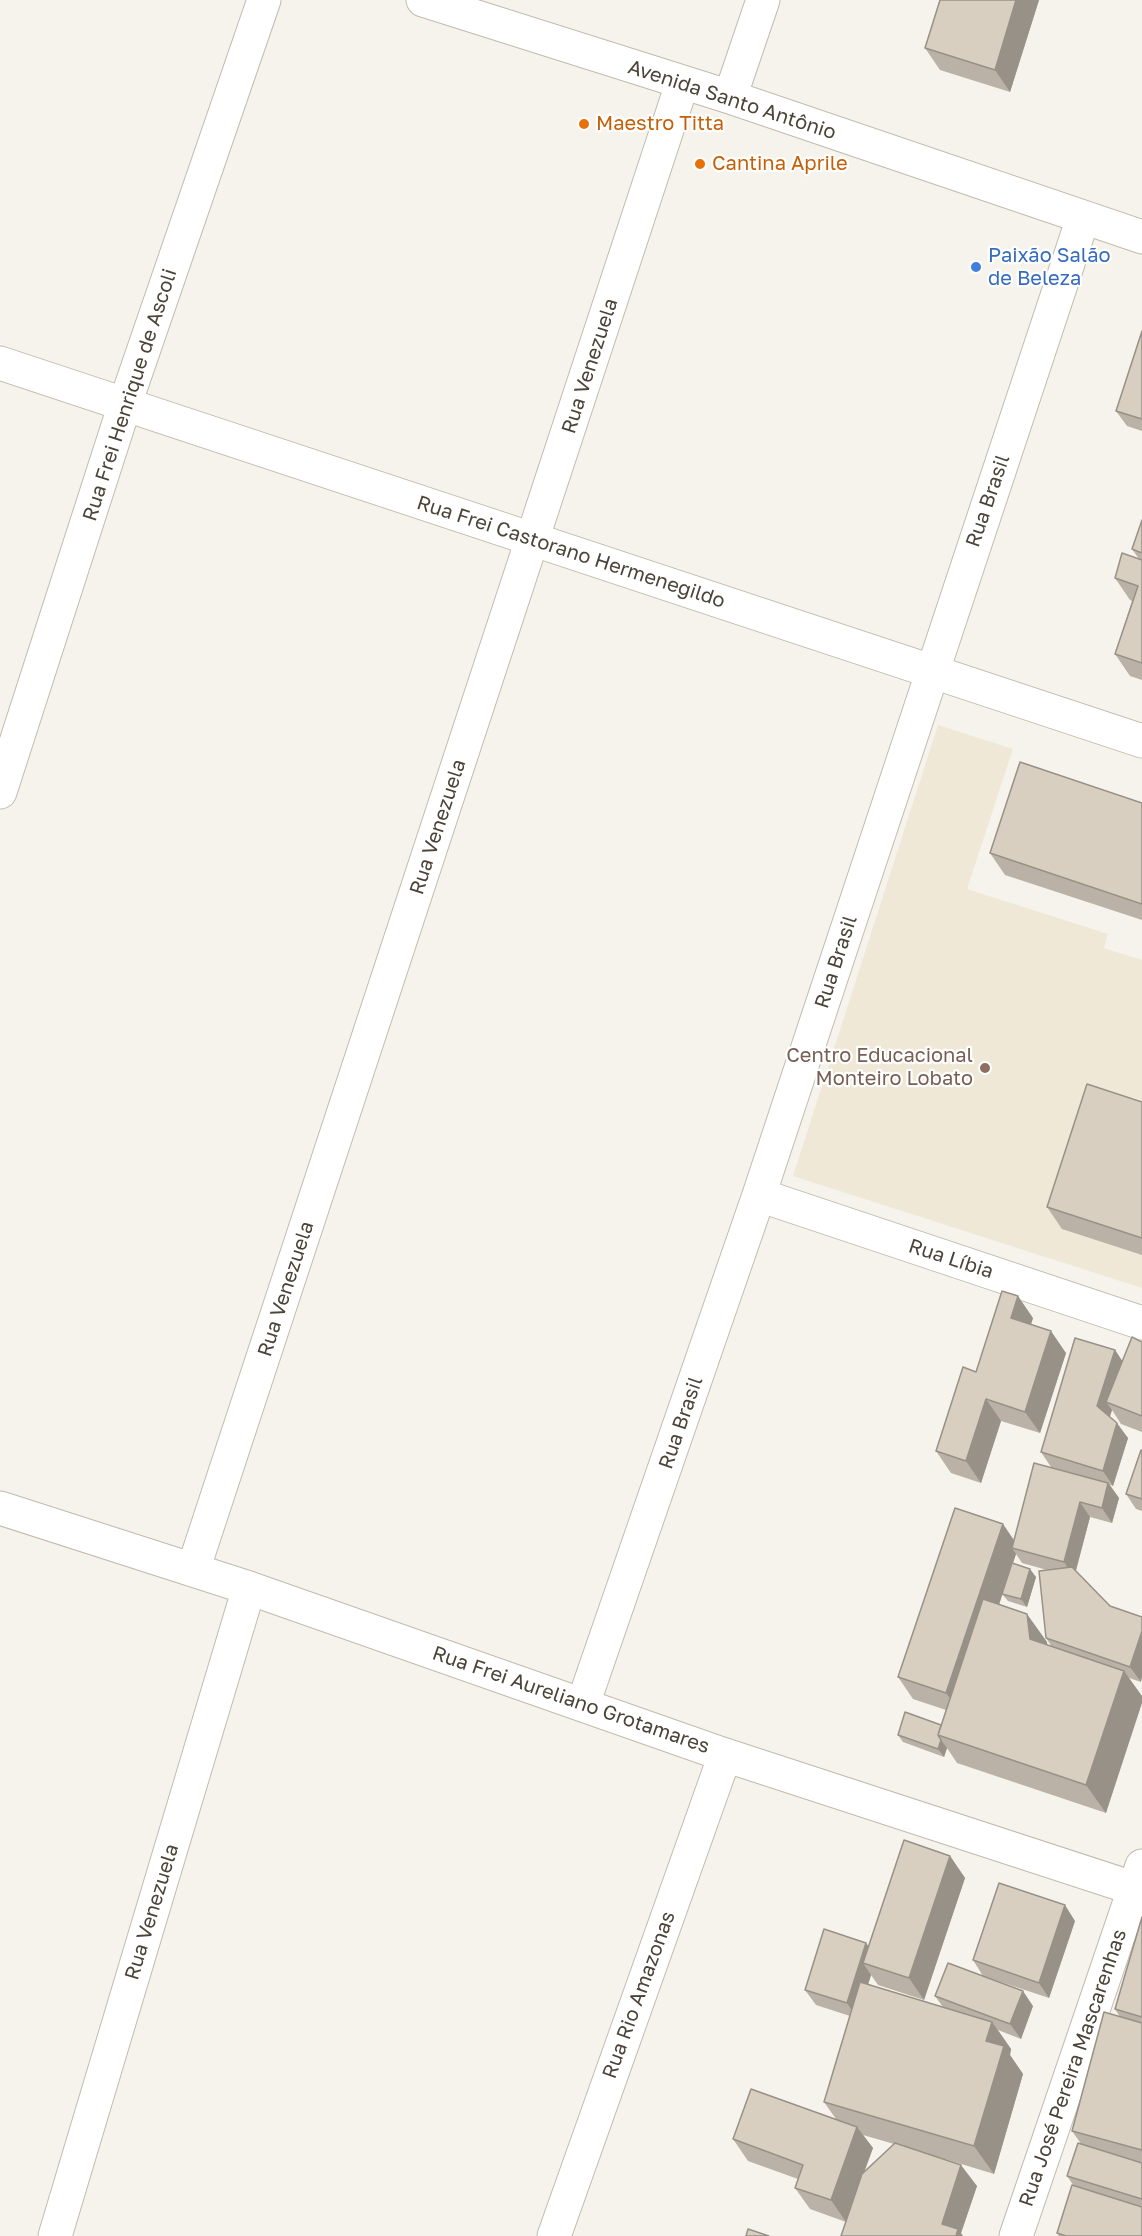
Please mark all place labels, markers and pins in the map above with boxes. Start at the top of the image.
place label: Maestro Titta [596,112,724,136]
marker: Maestro Titta [577,117,591,131]
place label: Cantina Aprile [712,152,848,176]
marker: Cantina Aprile [693,157,707,171]
place label: Paixão Salão de Beleza [988,244,1110,291]
marker: Paixão Salão de Beleza [969,260,983,274]
place label: Centro Educacional Monteiro Lobato [786,1044,973,1091]
marker: Centro Educacional Monteiro Lobato [978,1061,992,1075]

